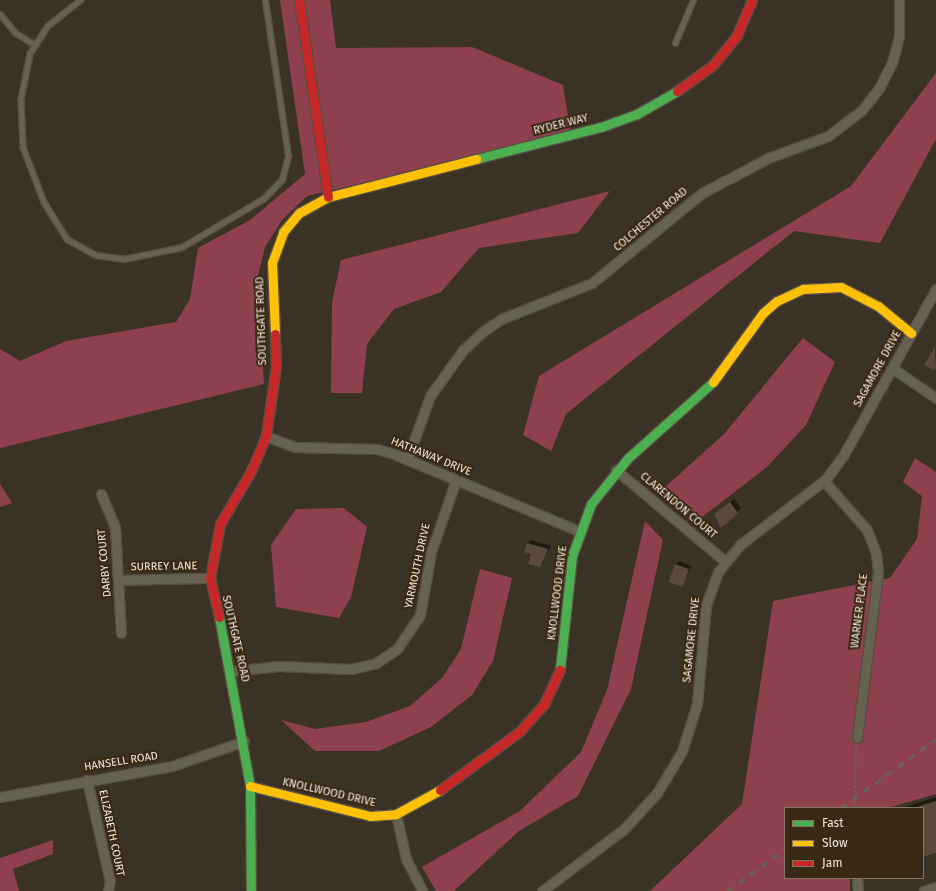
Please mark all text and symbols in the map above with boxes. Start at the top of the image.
street label: RYDER WAY [532,112,590,138]
street label: COLCHESTER ROAD [611,185,691,255]
street label: SOUTHGATE ROAD [254,276,270,366]
street label: SAGAMORE DRIVE [851,328,905,410]
street label: HATHAWAY DRIVE [389,435,473,479]
street label: CLARENDON COURT [637,470,719,542]
street label: YARMOUTH DRIVE [403,522,433,610]
street label: DARBY COURT [95,528,115,598]
street label: KNOLLWOOD DRIVE [546,545,570,641]
street label: SURREY LANE [131,560,197,574]
street label: WARNER PLACE [849,573,871,649]
street label: SOUTHGATE ROAD [219,594,251,684]
street label: SAGAMORE DRIVE [681,597,703,683]
street label: HANSELL ROAD [83,750,159,774]
street label: KNOLLWOOD DRIVE [281,776,377,810]
street label: ELIZABETH COURT [95,788,127,878]
legend [784,807,924,879]
text: Fast [822,816,844,830]
text: Slow [822,836,848,850]
text: Jam [822,856,842,870]

